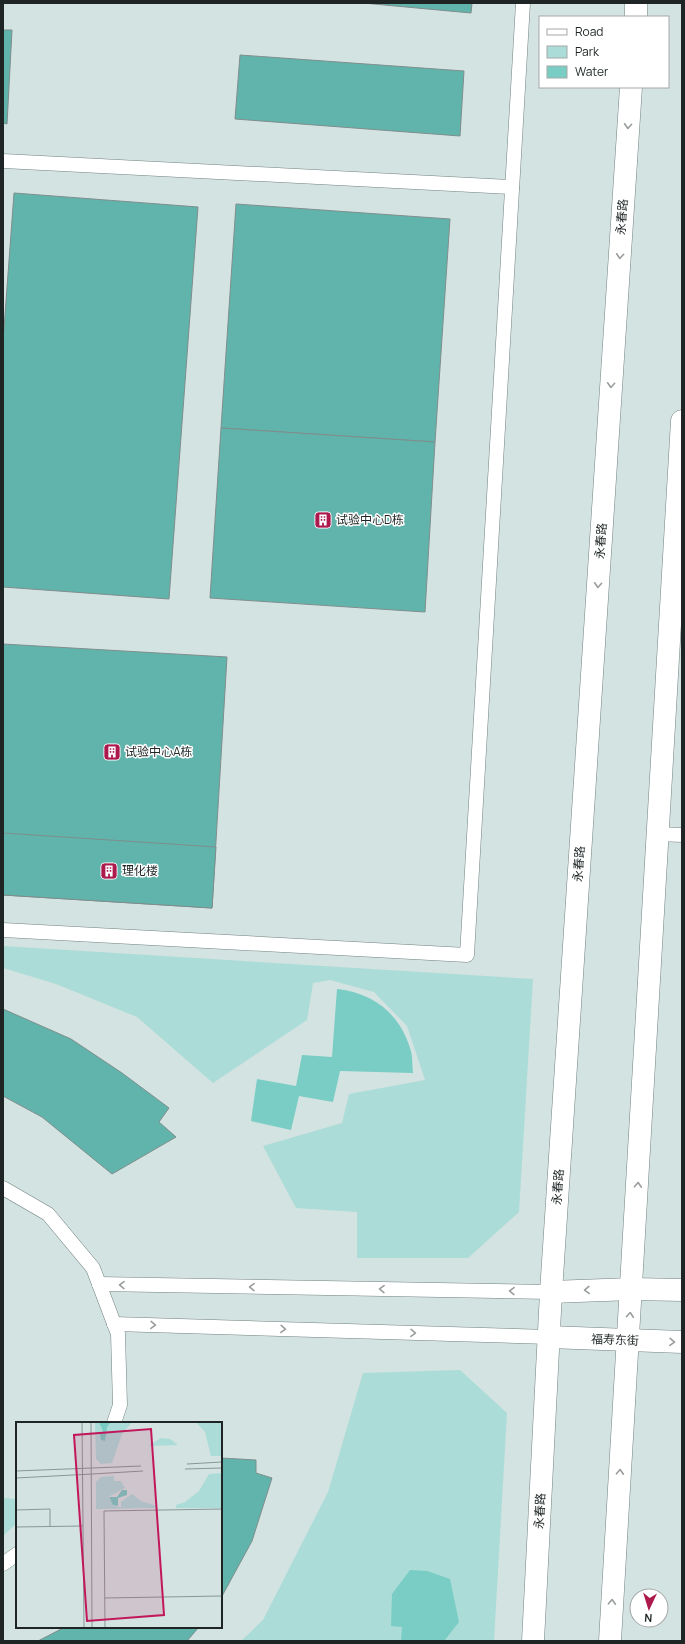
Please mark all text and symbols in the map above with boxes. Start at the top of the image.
legend [539,16,669,88]
text: Road [575,23,603,40]
text: Park [575,43,600,60]
text: Water [575,63,609,80]
one-way arrow [624,123,633,129]
street label: 永春路 [612,198,631,236]
one-way arrow [615,253,624,259]
one-way arrow [607,382,616,388]
building icon: 试验中心D栋 [313,510,333,530]
place label: 试验中心D栋 [336,511,404,528]
street label: 永春路 [591,522,610,560]
one-way arrow [593,582,602,588]
building icon: 试验中心A栋 [102,742,122,762]
place label: 试验中心A栋 [125,743,193,760]
street label: 永春路 [569,845,588,883]
building icon: 理化楼 [99,861,119,881]
place label: 理化楼 [122,862,158,879]
street label: 永春路 [548,1168,567,1206]
one-way arrow [634,1182,642,1188]
one-way arrow [119,1280,125,1289]
one-way arrow [249,1283,255,1291]
one-way arrow [379,1285,385,1293]
one-way arrow [584,1286,590,1295]
one-way arrow [509,1287,515,1295]
one-way arrow [626,1312,635,1318]
one-way arrow [150,1321,156,1329]
one-way arrow [280,1325,286,1333]
one-way arrow [410,1329,416,1337]
street label: 福寿东街 [591,1330,639,1349]
one-way arrow [669,1338,675,1346]
inset map [16,1422,222,1628]
one-way arrow [616,1469,625,1475]
street label: 永春路 [530,1493,549,1529]
north arrow [629,1588,669,1628]
one-way arrow [608,1599,617,1605]
text: N [644,1611,653,1626]

